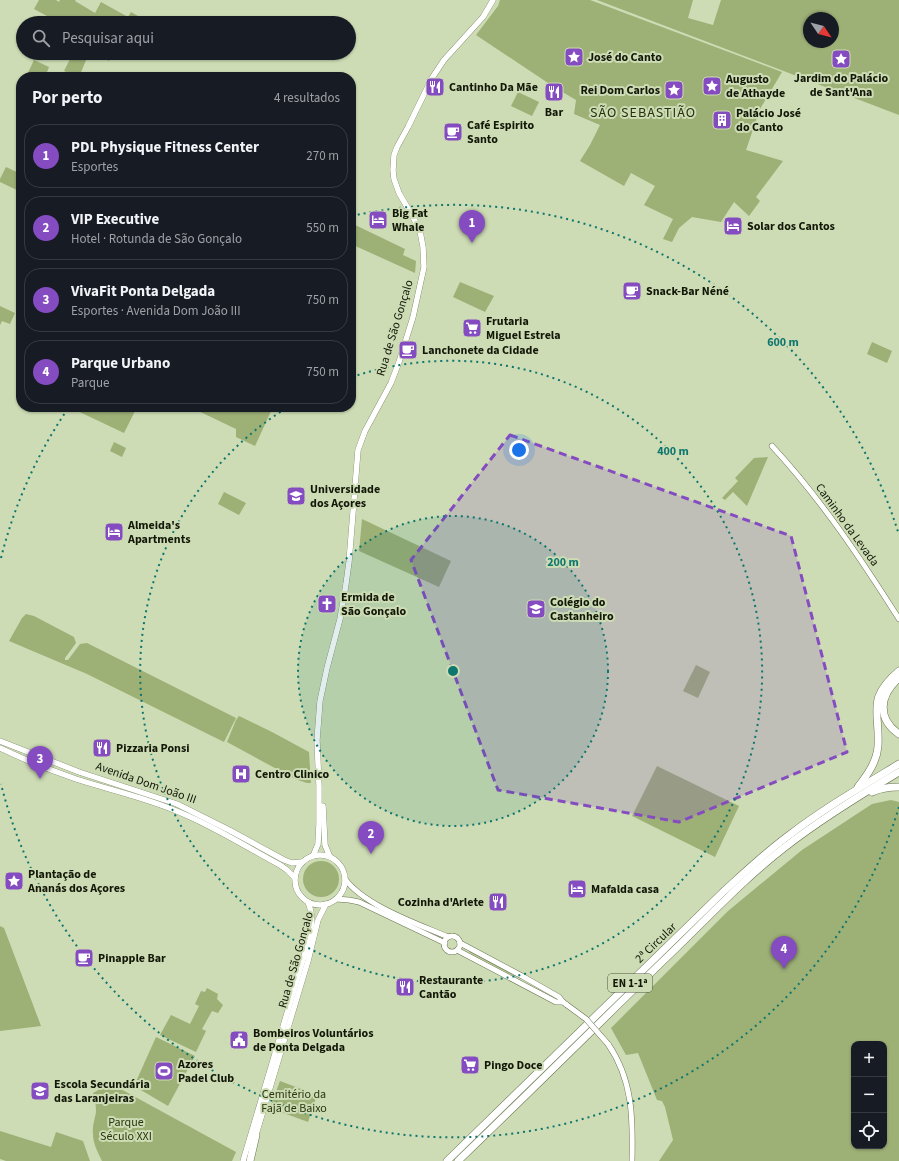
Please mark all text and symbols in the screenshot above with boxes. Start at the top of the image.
north arrow [803,12,839,48]
search box [16,16,356,60]
icon: search [30,27,52,49]
text: Pesquisar aqui [62,28,154,49]
place icon: José do Canto [563,46,585,68]
place icon: Jardim do Palácio de Sant'Ana [830,48,852,70]
place label: José do Canto [588,49,662,66]
place label: Jardim do Palácio de Sant'Ana [794,70,888,101]
place label: Augusto de Athayde [725,71,785,102]
place icon: Augusto de Athayde [701,75,723,97]
restaurant icon: Cantinho Da Mãe [424,76,446,98]
place label: Cantinho Da Mãe [449,79,538,96]
place icon: Rei Dom Carlos [663,79,685,101]
restaurant icon: Bar [543,81,565,103]
place label: Rei Dom Carlos [580,82,660,99]
text: Por perto [32,86,102,110]
text: 4 resultados [274,89,340,107]
district label: SÃO SEBASTIÃO [590,103,696,123]
place label: Bar [545,104,563,121]
place label: Palácio José do Canto [736,105,801,136]
building icon: Palácio José do Canto [711,109,733,131]
place label: Café Espirito Santo [467,117,534,148]
cafe icon: Café Espirito Santo [442,121,464,143]
text: PDL Physique Fitness Center [71,137,259,158]
text: 1 [43,147,49,165]
text: 270 m [306,147,339,165]
text: Esportes [71,158,118,176]
place label: Big Fat Whale [392,205,428,236]
text: VIP Executive [71,209,159,230]
hotel icon: Big Fat Whale [367,209,389,231]
pin: 1 [459,210,485,243]
hotel icon: Solar dos Cantos [722,215,744,237]
place label: Solar dos Cantos [747,218,835,235]
text: 2 [43,219,49,237]
text: 550 m [306,219,339,237]
text: Hotel · Rotunda de São Gonçalo [71,230,242,248]
street label: Rua de São Gonçalo [372,278,418,378]
cafe icon: Snack-Bar Néné [621,280,643,302]
text: VivaFit Ponta Delgada [71,281,215,302]
place label: Snack-Bar Néné [646,283,729,300]
text: 3 [43,291,49,309]
text: 750 m [306,291,339,309]
text: Esportes · Avenida Dom João III [71,302,241,320]
place label: Frutaria Miguel Estrela [486,313,561,344]
supermarket icon: Frutaria Miguel Estrela [461,317,483,339]
text: 600 m [767,334,799,351]
cafe icon: Lanchonete da Cidade [397,339,419,361]
place label: Lanchonete da Cidade [422,342,539,359]
text: Parque Urbano [71,353,170,374]
text: 4 [43,363,49,381]
text: 750 m [306,363,339,381]
text: Parque [71,374,109,392]
your location [509,440,529,460]
text: 400 m [657,443,689,460]
street label: Caminho da Levada [811,480,883,570]
place label: Universidade dos Açores [310,481,380,512]
school or university icon: Universidade dos Açores [285,485,307,507]
place label: Almeida's Apartments [127,517,190,548]
hotel icon: Almeida's Apartments [103,521,125,543]
text: 200 m [547,554,579,571]
place label: Ermida de São Gonçalo [341,589,406,620]
church icon: Ermida de São Gonçalo [316,593,338,615]
place label: Colégio do Castanheiro [550,594,614,625]
school or university icon: Colégio do Castanheiro [525,598,547,620]
centre of rings [446,664,460,678]
restaurant icon: Pizzaria Ponsi [91,737,113,759]
place label: Pizzaria Ponsi [116,740,190,757]
pin: 3 [27,746,53,779]
street label: Avenida Dom João III [93,758,199,808]
hospital icon: Centro Clinico [230,763,252,785]
place label: Centro Clinico [255,766,330,783]
pin: 2 [358,821,384,854]
place label: Plantação de Ananás dos Açores [27,866,125,897]
place icon: Plantação de Ananás dos Açores [3,870,25,892]
hotel icon: Mafalda casa [566,878,588,900]
place label: Mafalda casa [591,881,659,898]
restaurant icon: Cozinha d'Arlete [487,891,509,913]
place label: Cozinha d'Arlete [398,894,484,911]
street label: Rua de São Gonçalo [274,910,318,1010]
street label: 2ª Circular [632,918,681,967]
pin: 4 [771,936,797,969]
cafe icon: Pinapple Bar [73,947,95,969]
place label: Pinapple Bar [98,950,166,967]
place label: Restaurante Cantão [419,972,483,1003]
road number: EN 1-1ª [608,974,652,992]
restaurant icon: Restaurante Cantão [394,976,416,998]
place label: Bombeiros Voluntários de Ponta Delgada [253,1025,373,1056]
public building icon: Bombeiros Voluntários de Ponta Delgada [228,1029,250,1051]
map controls [851,1041,887,1149]
button: + [851,1041,887,1077]
supermarket icon: Pingo Doce [459,1054,481,1076]
place label: Azores Padel Club [177,1056,234,1087]
place label: Pingo Doce [484,1057,542,1074]
sports icon: Azores Padel Club [153,1060,175,1082]
place label: Escola Secundária das Laranjeiras [54,1076,150,1107]
button: − [851,1077,887,1113]
school or university icon: Escola Secundária das Laranjeiras [29,1080,51,1102]
park label: Cemitério da Fajã de Baixo [261,1086,327,1117]
button: locate [851,1113,887,1149]
park label: Parque Século XXI [100,1114,152,1145]

